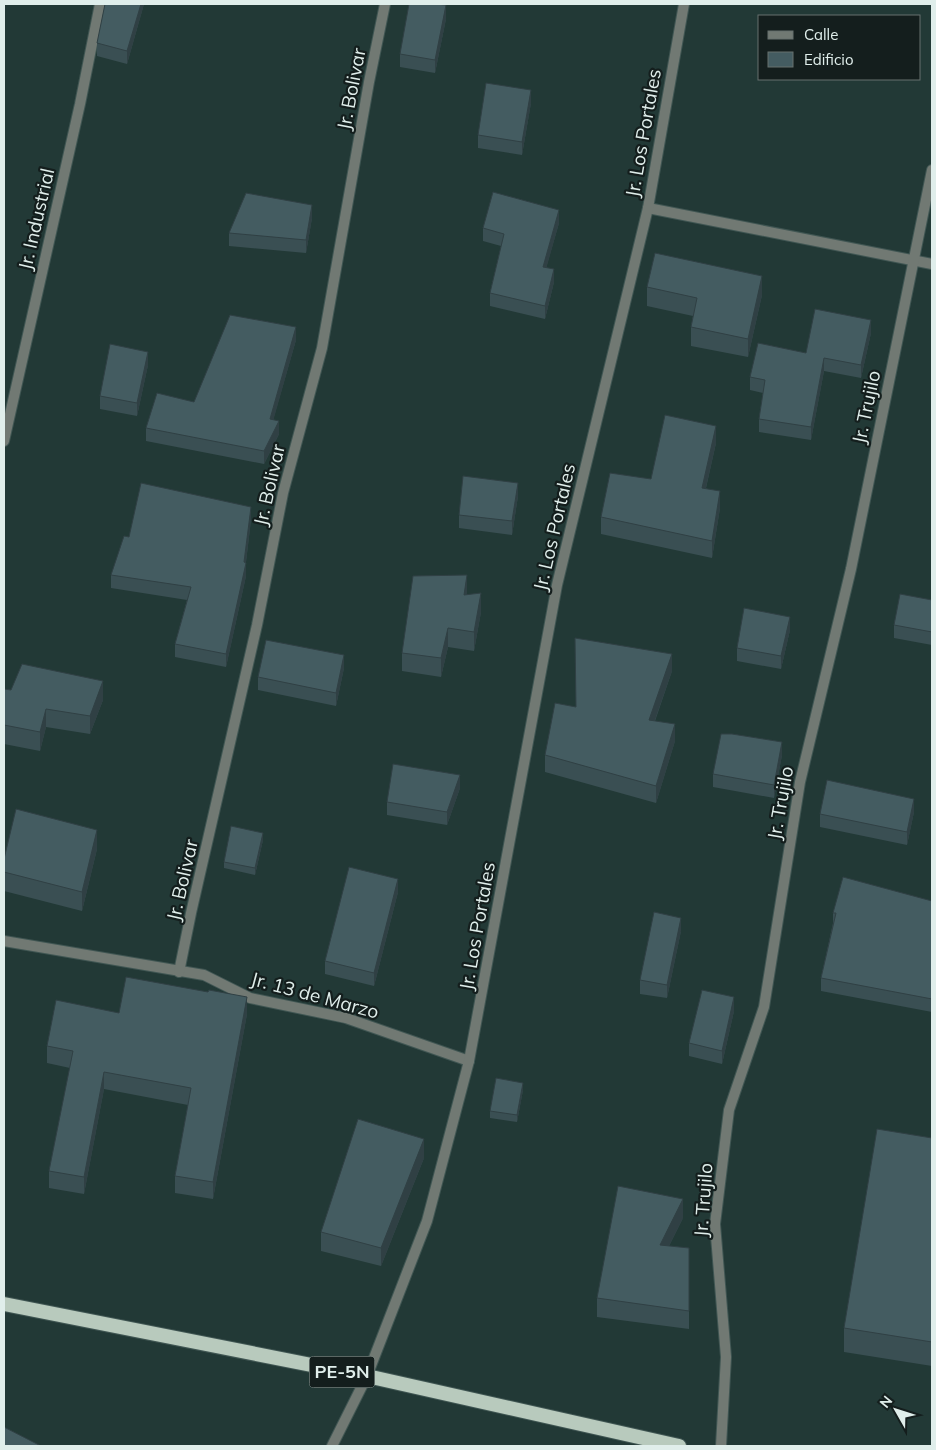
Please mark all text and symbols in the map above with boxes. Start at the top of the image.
legend [758,15,921,80]
text: Calle [804,25,838,44]
street label: Jr. Bolivar [331,46,371,132]
text: Edificio [804,50,854,69]
street label: Jr. Los Portales [620,67,666,199]
street label: Jr. Industrial [13,166,59,272]
street label: Jr. Trujilo [847,368,885,446]
street label: Jr. Bolivar [248,442,290,528]
street label: Jr. Los Portales [528,461,580,593]
street label: Jr. Trujilo [762,764,798,842]
street label: Jr. Bolivar [161,837,203,923]
street label: Jr. Los Portales [454,860,500,992]
street label: Jr. 13 de Marzo [248,966,382,1024]
street label: Jr. Trujilo [688,1162,718,1238]
road number: PE-5N [310,1356,374,1388]
north arrow [871,1385,921,1435]
text: N [876,1392,896,1412]

